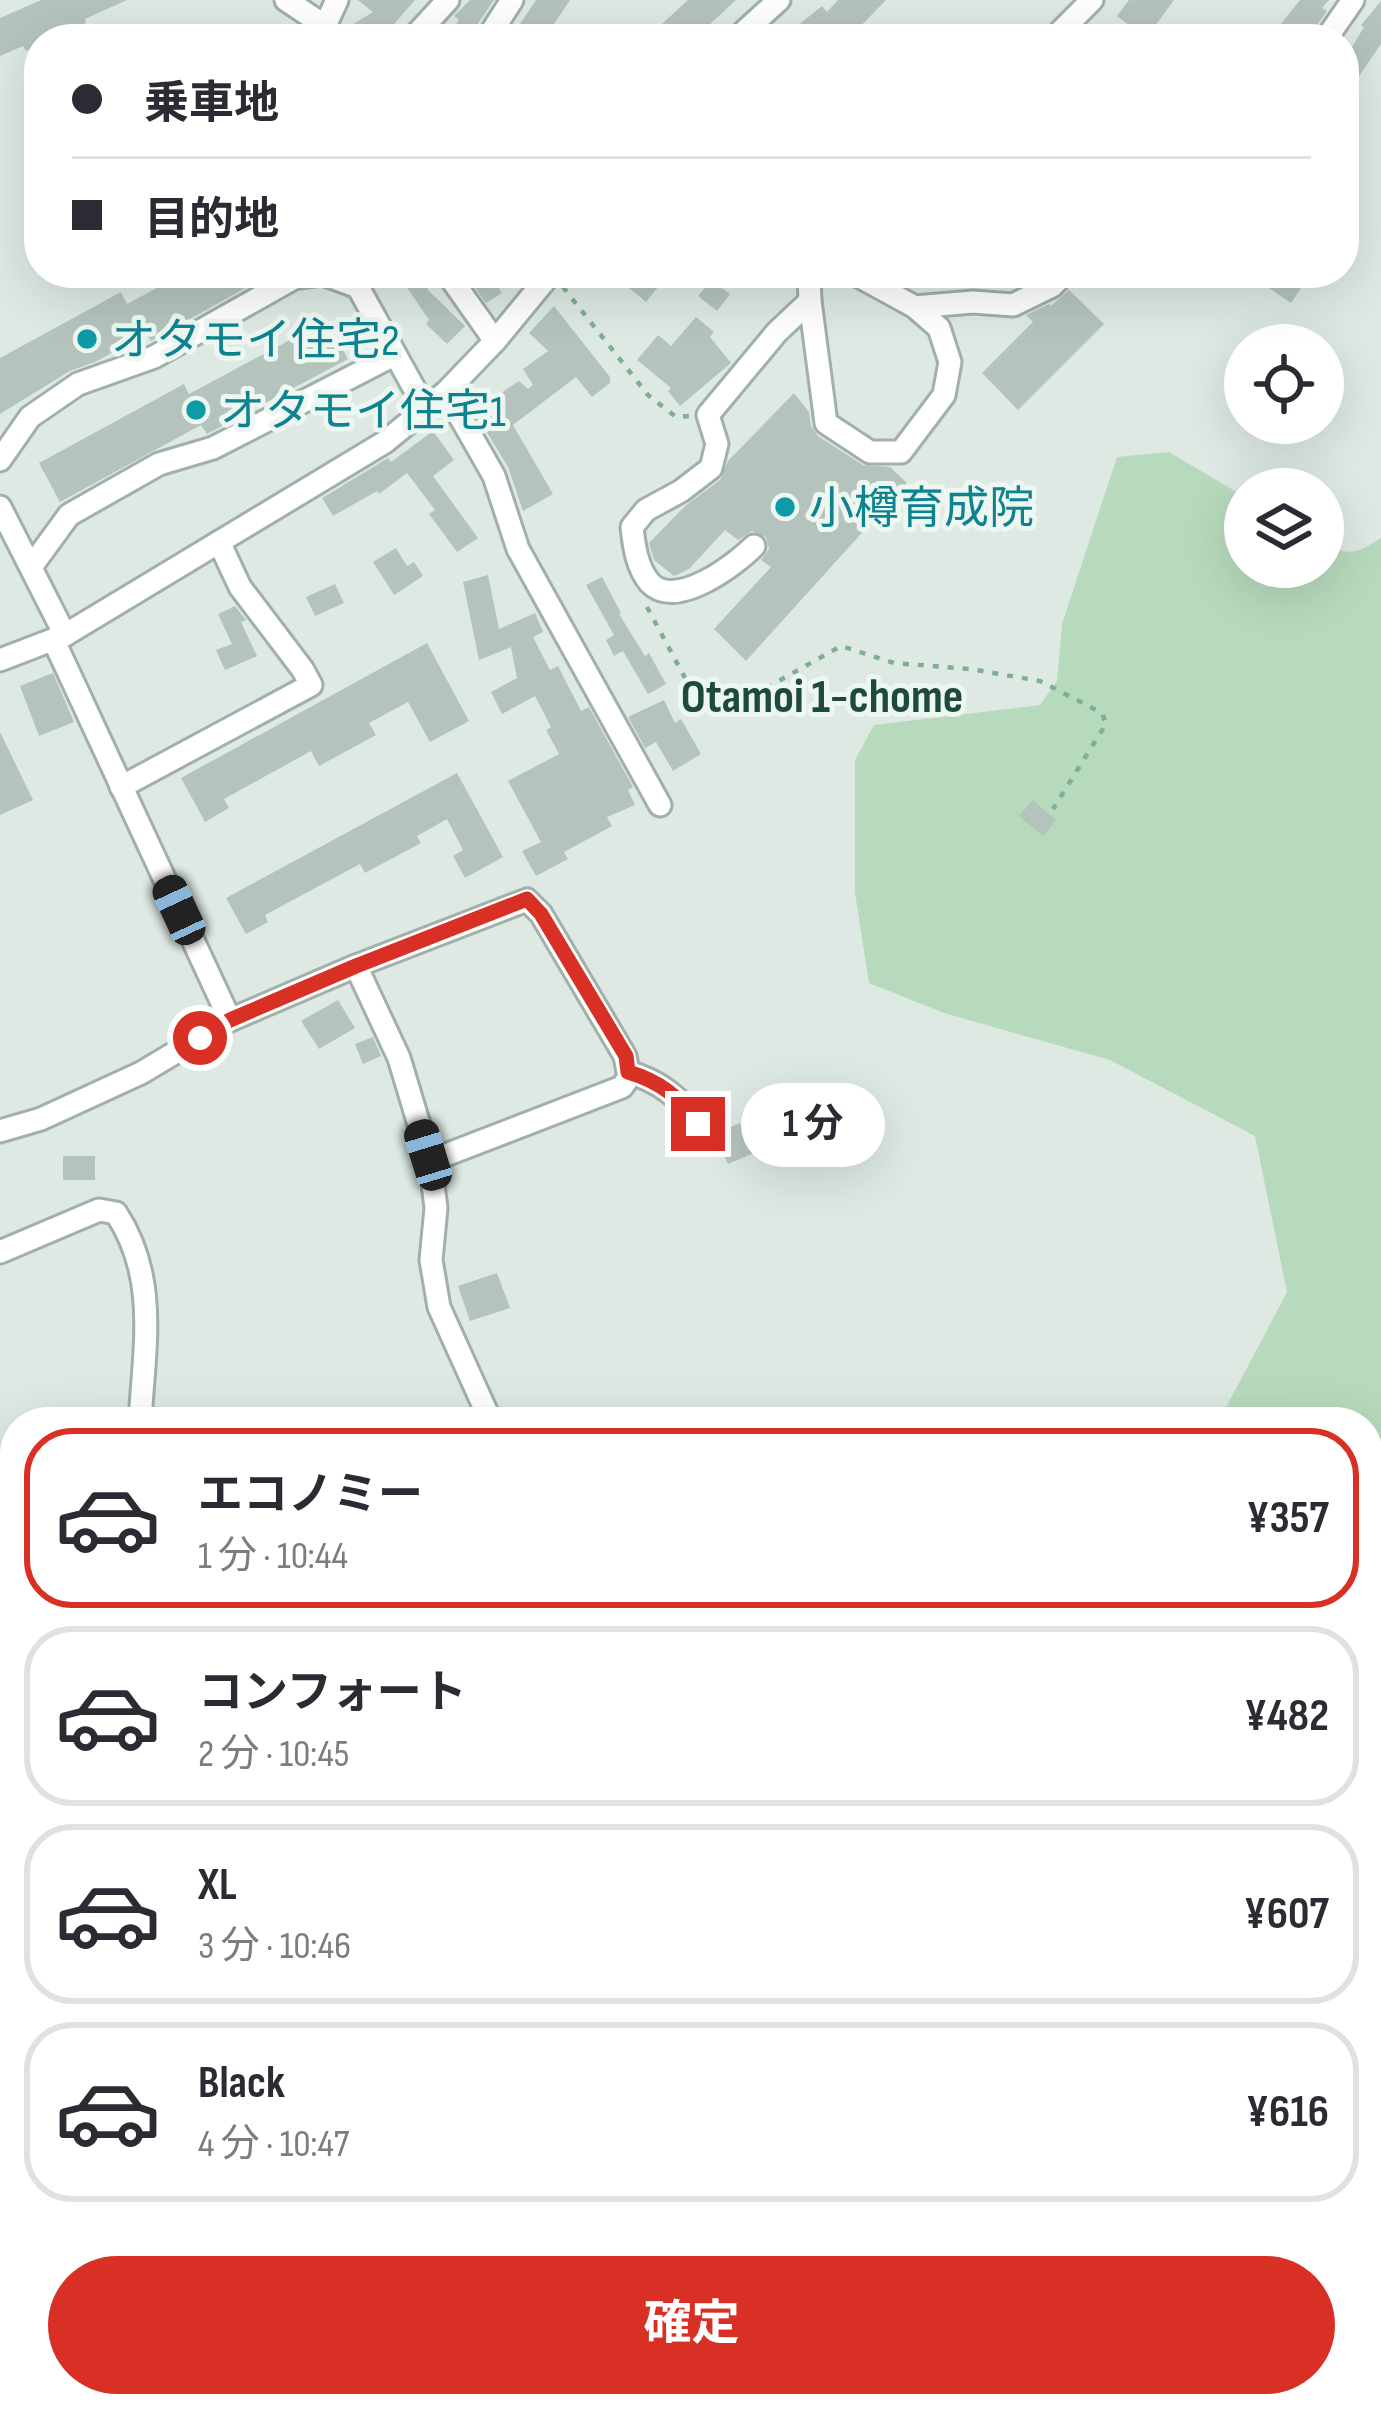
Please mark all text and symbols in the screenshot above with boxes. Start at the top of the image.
text: 乗車地 [144,77,279,132]
text: 目的地 [144,193,279,248]
place label: オタモイ住宅2 [111,314,400,369]
map controls [1224,324,1344,588]
button: locate [1224,324,1344,444]
marker: オタモイ住宅2 [74,326,100,352]
place label: オタモイ住宅1 [220,385,506,440]
marker: オタモイ住宅1 [183,397,209,423]
button: layers [1224,468,1344,588]
place label: 小樽育成院 [809,482,1034,537]
marker: 小樽育成院 [772,494,798,520]
district label: Otamoi 1-chome [681,669,963,726]
car [147,870,211,950]
route start [173,1011,227,1065]
callout: 1 分 [740,1082,884,1166]
route end [671,1097,725,1151]
text: 1 分 [783,1101,843,1148]
car [400,1115,456,1195]
icon: car [54,1464,162,1572]
text: エコノミー [198,1468,423,1523]
text: ¥357 [1246,1491,1329,1546]
text: 1 分 · 10:44 [198,1533,348,1580]
icon: car [54,1662,162,1770]
text: コンフォート [198,1666,467,1721]
text: ¥482 [1244,1689,1329,1744]
text: 2 分 · 10:45 [198,1731,349,1778]
text: XL [198,1858,237,1913]
icon: car [54,1860,162,1968]
text: ¥607 [1244,1887,1329,1942]
text: 3 分 · 10:46 [198,1923,351,1970]
text: Black [198,2056,285,2111]
icon: car [54,2058,162,2166]
text: ¥616 [1246,2085,1329,2140]
text: 4 分 · 10:47 [198,2121,349,2168]
button: 確定 [48,2256,1335,2394]

